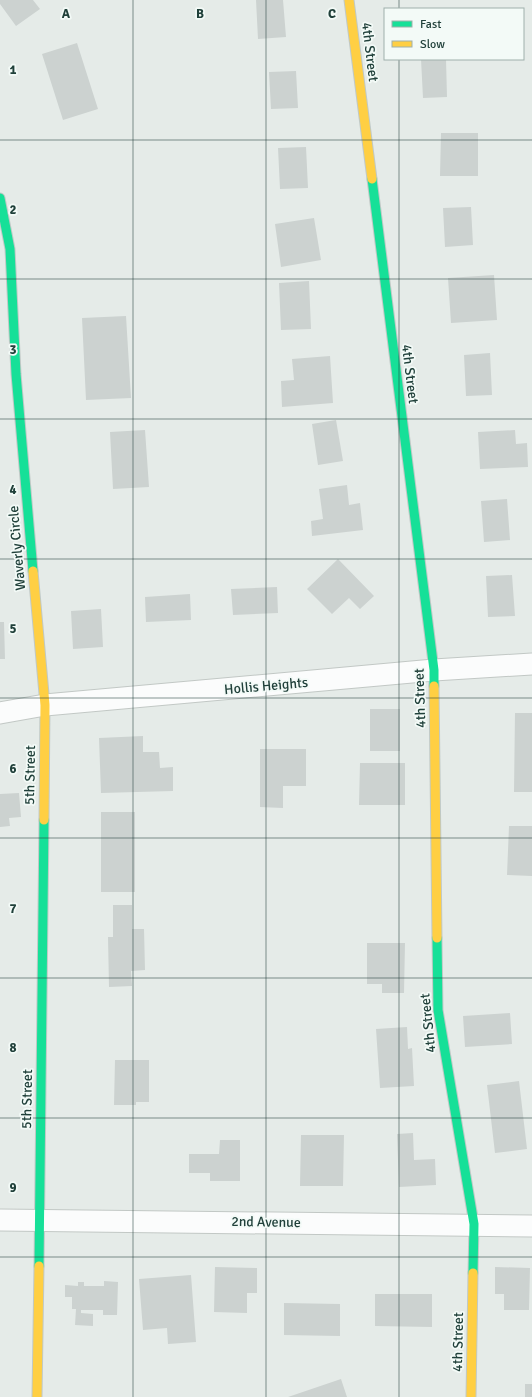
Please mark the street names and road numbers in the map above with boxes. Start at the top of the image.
street label: 4th Street [358,21,382,83]
street label: 4th Street [398,343,422,405]
street label: Waverly Circle [5,505,29,591]
street label: 4th Street [410,668,430,728]
street label: Hollis Heights [223,674,309,698]
street label: 5th Street [21,745,39,805]
street label: 4th Street [416,992,440,1054]
street label: 5th Street [18,1069,36,1129]
street label: 2nd Avenue [231,1213,301,1231]
street label: 4th Street [449,1312,467,1372]

